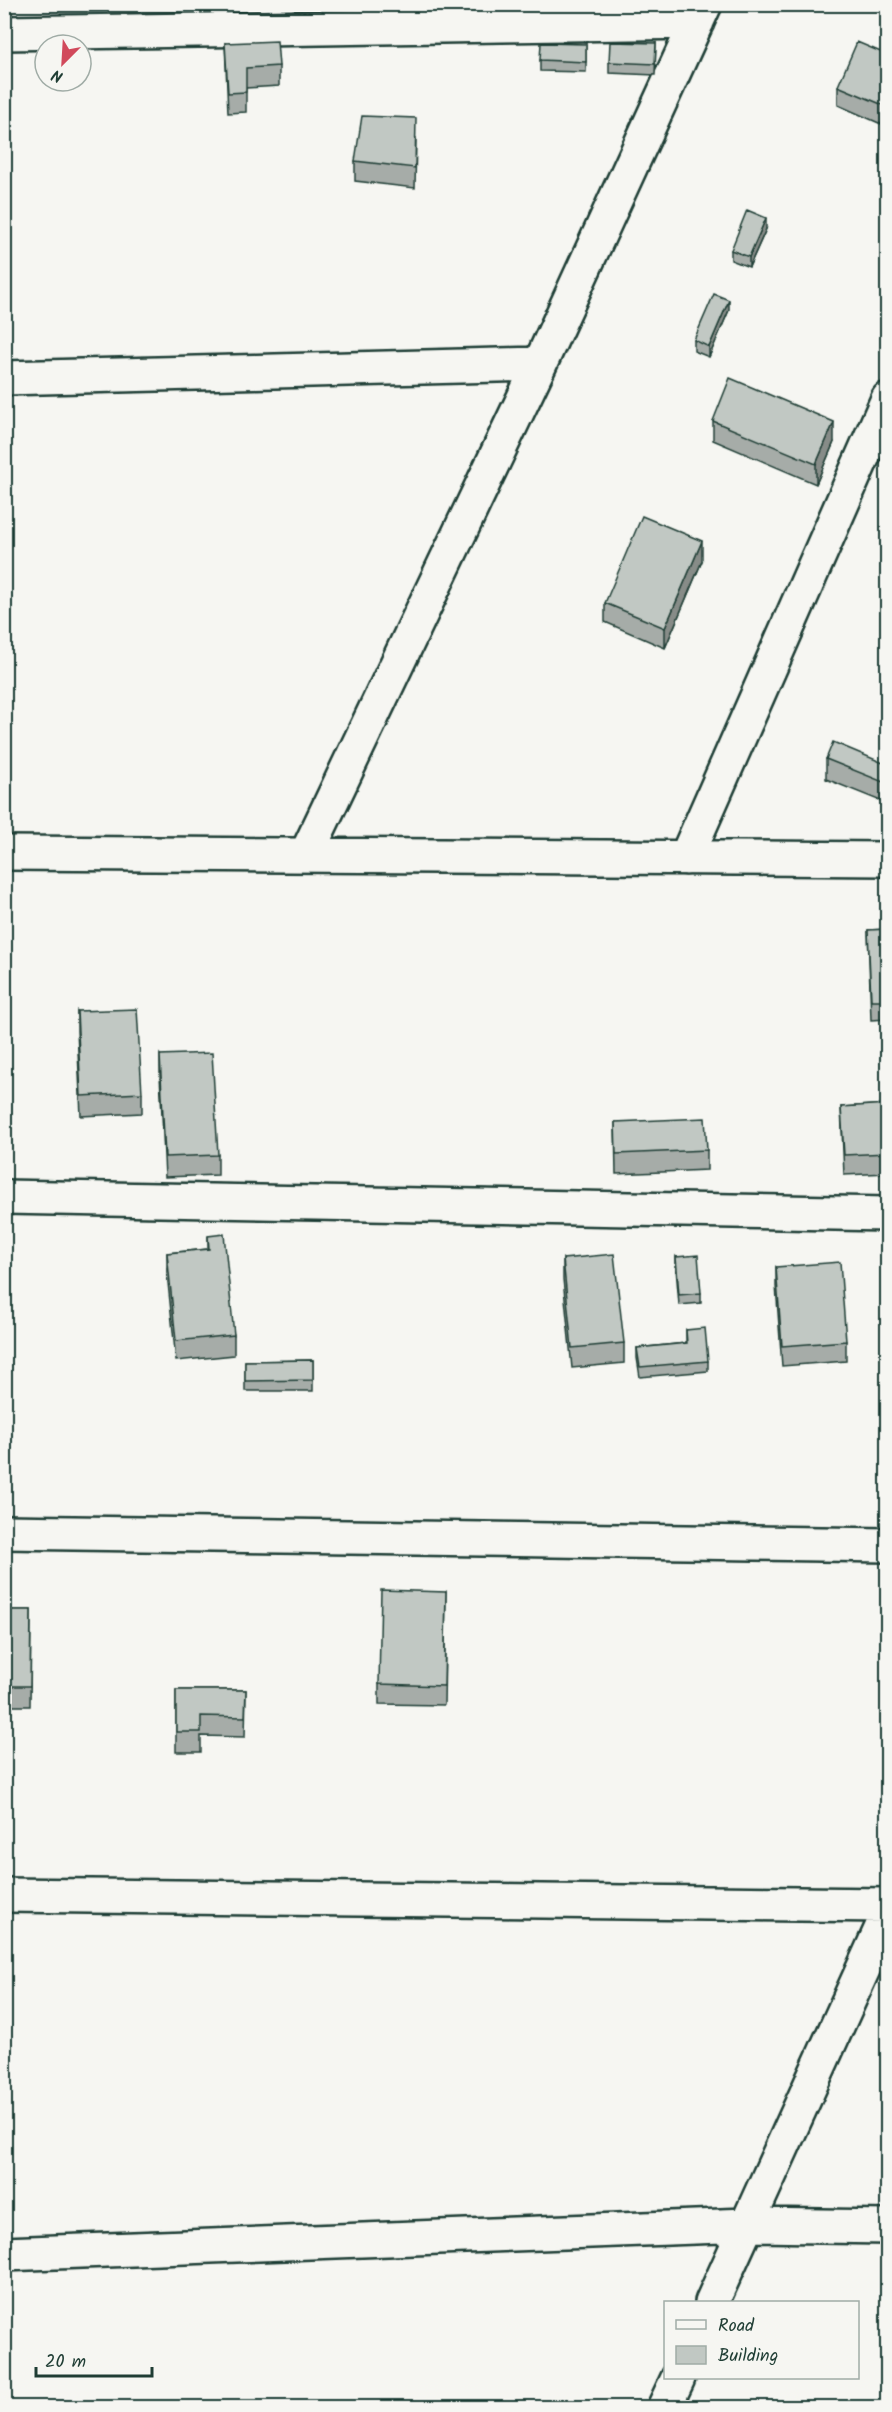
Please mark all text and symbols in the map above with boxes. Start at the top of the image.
north arrow [33,33,93,93]
text: N [48,62,67,89]
legend [664,2301,859,2379]
text: Road [718,2312,755,2341]
scale bar [36,2340,152,2378]
text: Building [718,2342,778,2371]
text: 20 m [45,2348,86,2377]

